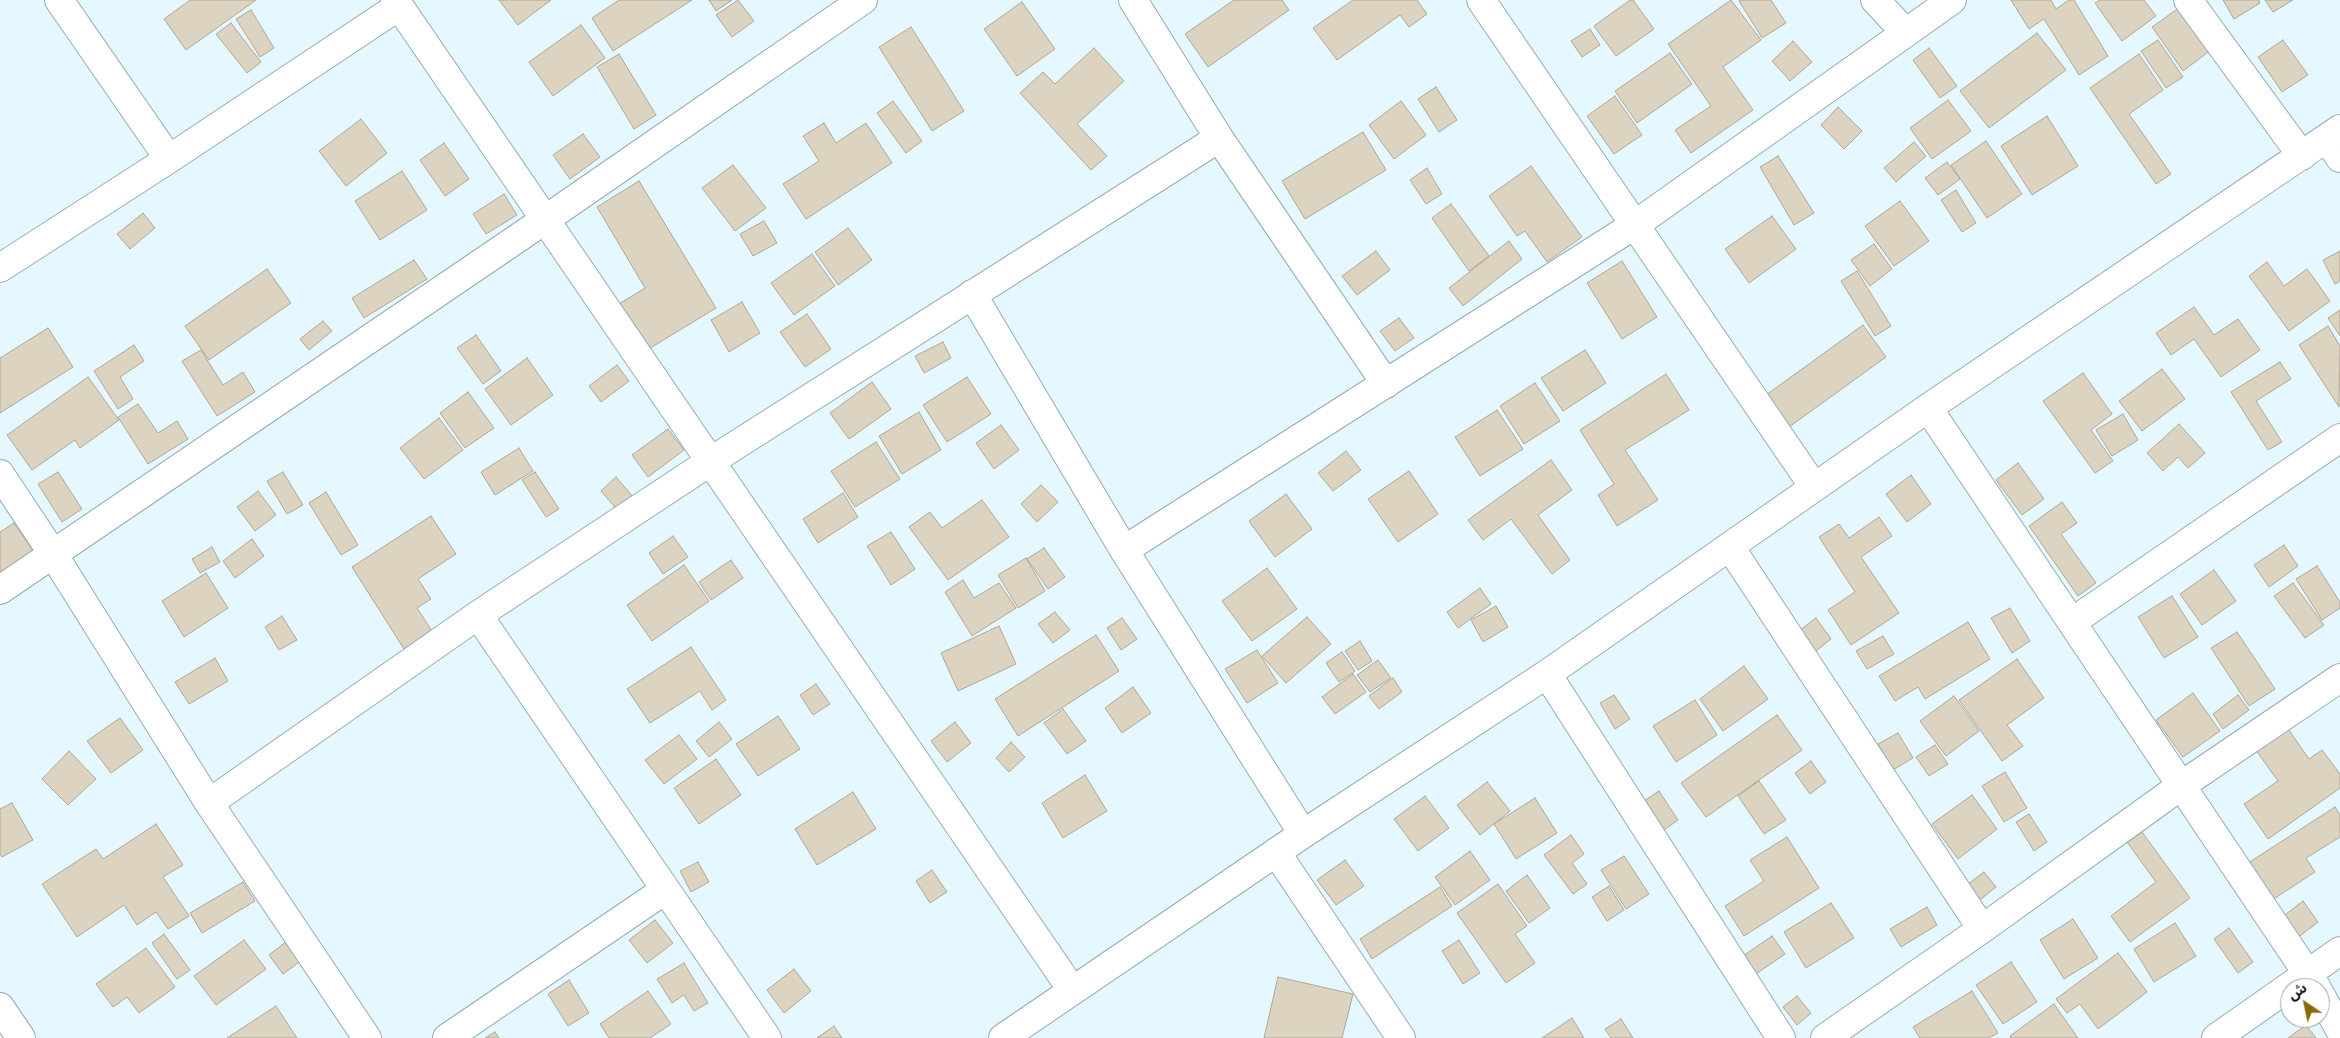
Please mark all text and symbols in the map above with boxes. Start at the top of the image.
north arrow [2280,978,2330,1028]
text: ش [2284,979,2310,1004]

